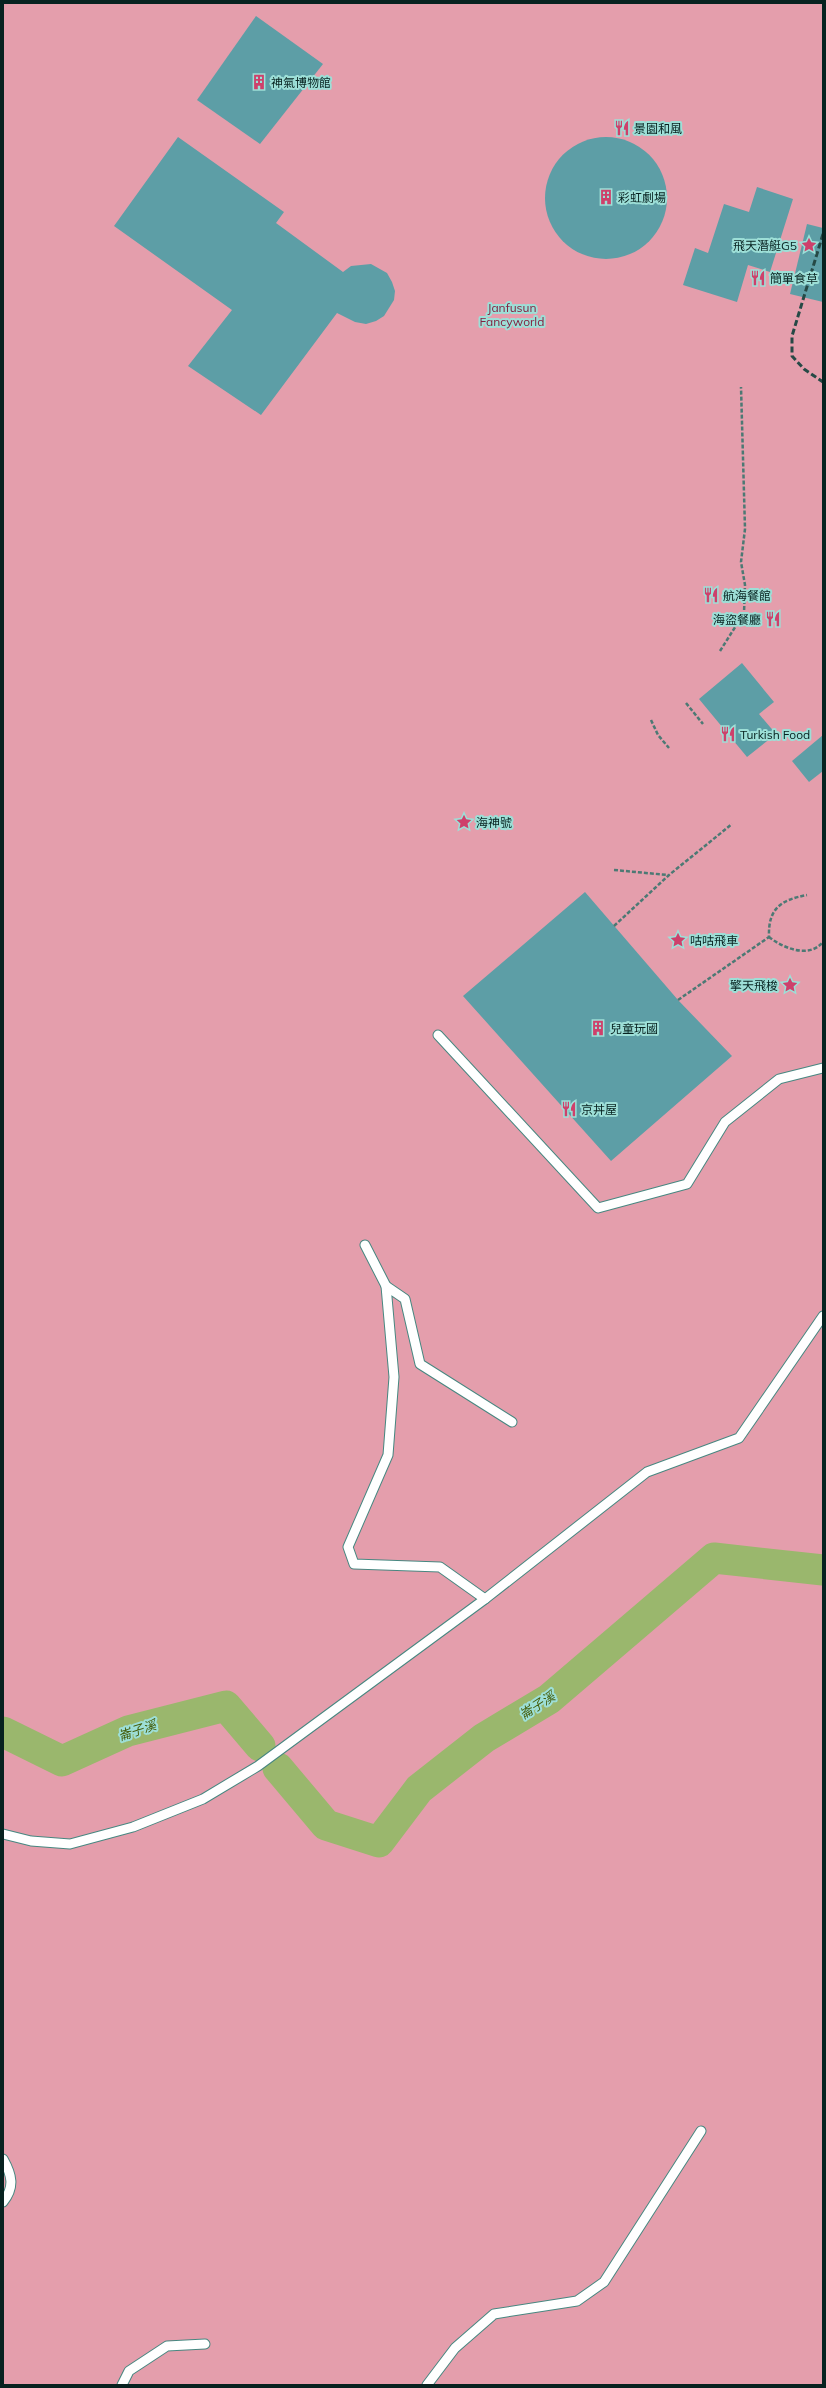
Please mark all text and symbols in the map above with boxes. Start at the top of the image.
building icon: 神氣博物館 [250,73,268,91]
place label: 神氣博物館 [271,75,331,90]
restaurant icon: 景園和風 [613,119,631,137]
place label: 景園和風 [634,121,682,136]
building icon: 彩虹劇場 [597,188,615,206]
place label: 彩虹劇場 [618,190,666,205]
place icon: 飛天潛艇G5 [800,236,818,254]
place label: 飛天潛艇G5 [733,238,797,253]
restaurant icon: 簡單食草 [749,269,767,287]
place label: 簡單食草 [770,271,818,286]
park label: Janfusun Fancyworld [480,300,544,329]
restaurant icon: 航海餐館 [702,586,720,604]
place label: 航海餐館 [723,588,771,603]
restaurant icon: 海盜餐廳 [764,610,782,628]
place label: 海盜餐廳 [713,612,761,627]
restaurant icon: Turkish Food [719,725,737,743]
place label: Turkish Food [740,727,810,742]
place icon: 海神號 [455,813,473,831]
place label: 海神號 [476,815,512,830]
place icon: 咕咕飛車 [669,931,687,949]
place label: 咕咕飛車 [690,933,738,948]
place icon: 擎天飛梭 [781,976,799,994]
place label: 擎天飛梭 [730,978,778,993]
building icon: 兒童玩國 [589,1019,607,1037]
place label: 兒童玩國 [610,1021,658,1036]
restaurant icon: 京丼屋 [560,1100,578,1118]
place label: 京丼屋 [581,1102,617,1117]
water label: 崙子溪 [516,1687,559,1722]
water label: 崙子溪 [116,1716,160,1744]

